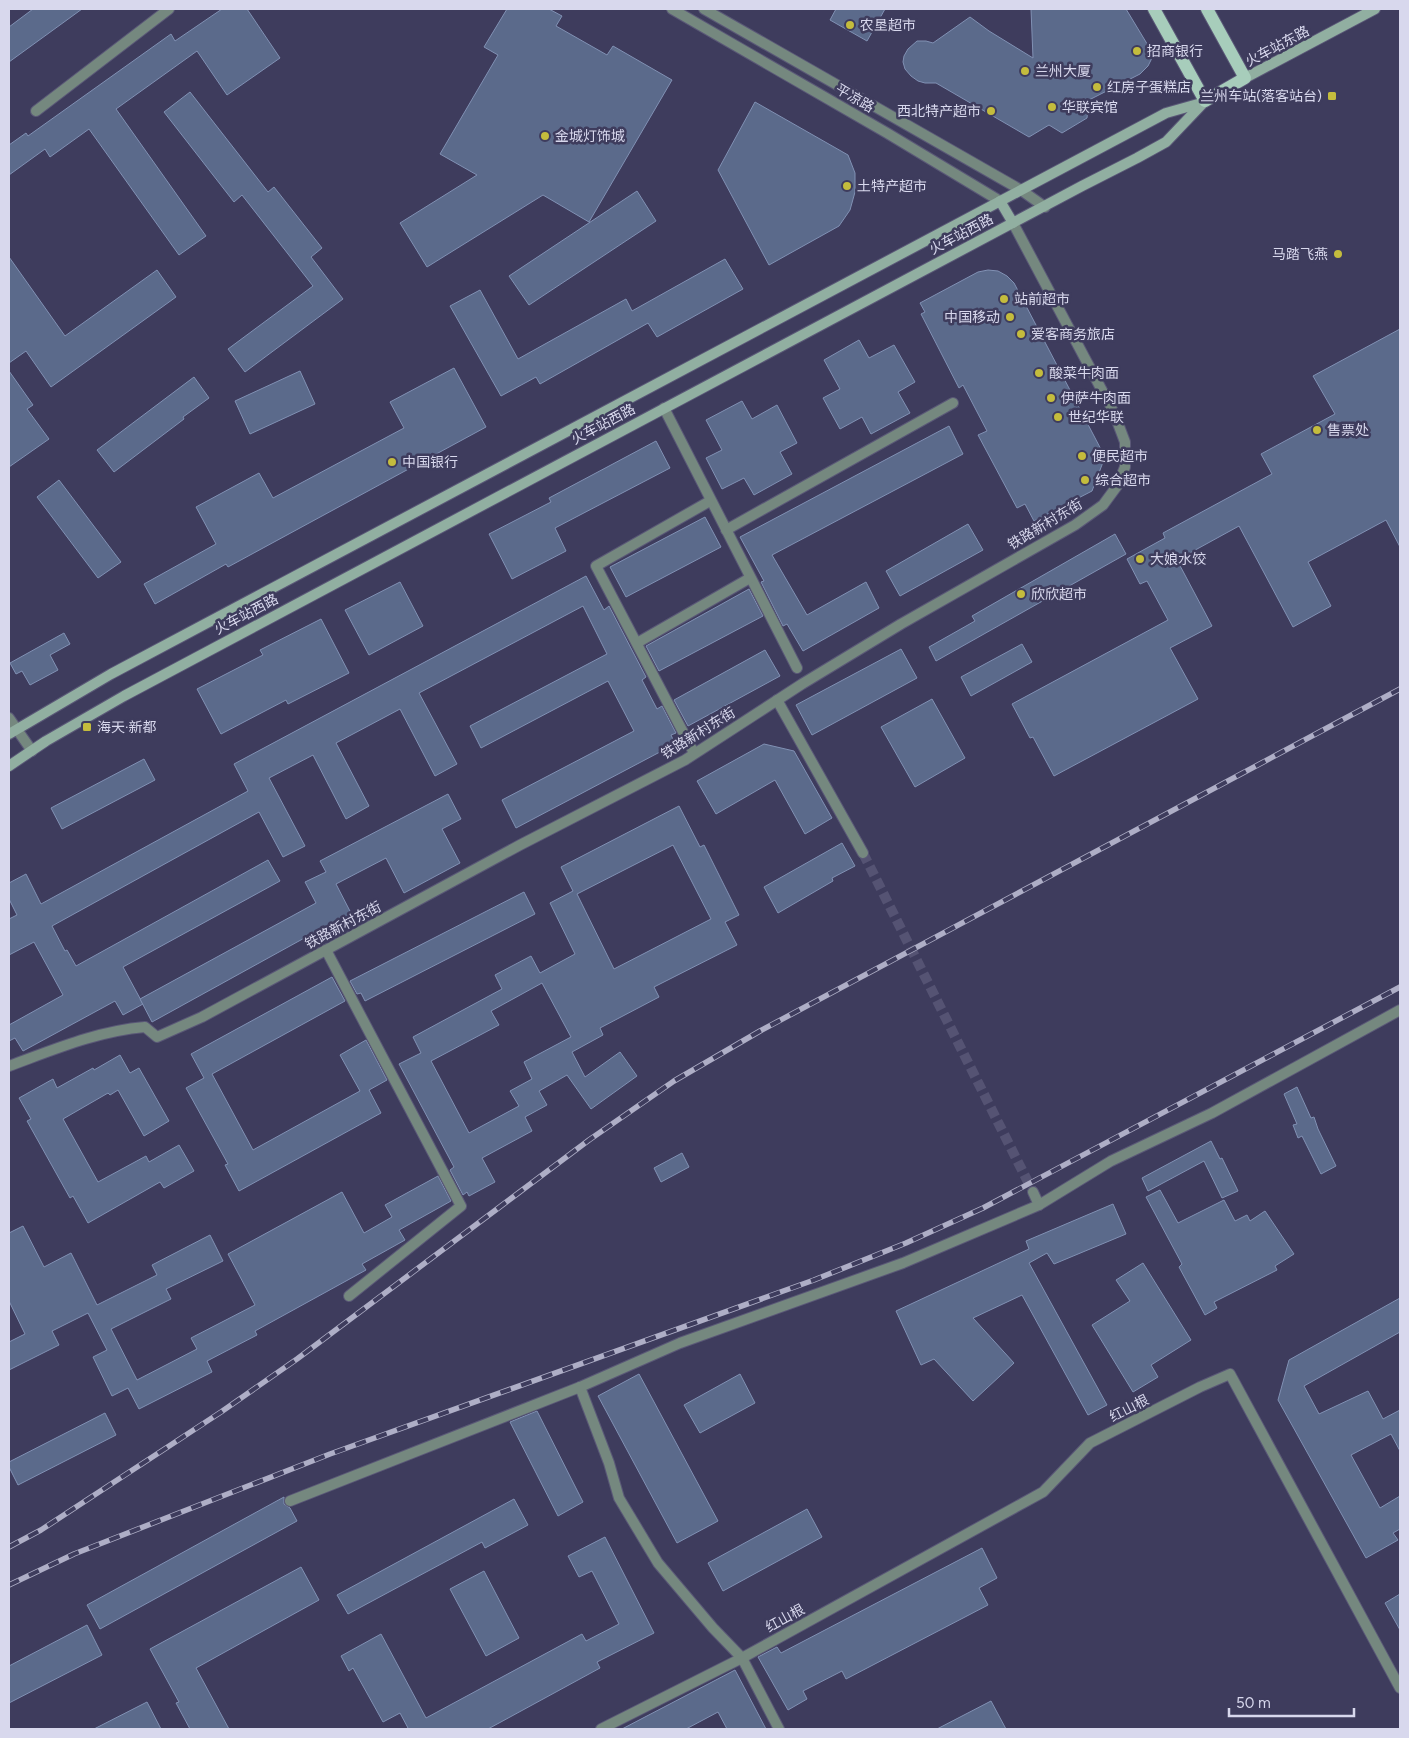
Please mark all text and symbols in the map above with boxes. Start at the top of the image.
place label: 农垦超市 [860,17,916,34]
marker: 农垦超市 [844,19,856,31]
street label: 火车站东路 [1242,23,1312,70]
place label: 招商银行 [1147,43,1203,60]
marker: 招商银行 [1131,45,1143,57]
place label: 兰州大厦 [1035,63,1091,80]
marker: 兰州大厦 [1019,65,1031,77]
place label: 红房子蛋糕店 [1107,79,1191,96]
street label: 平凉路 [832,81,877,116]
marker: 红房子蛋糕店 [1091,81,1103,93]
place label: 兰州车站(落客站台) [1200,88,1322,105]
marker: 兰州车站(落客站台) [1326,90,1338,102]
place label: 华联宾馆 [1062,99,1118,116]
marker: 华联宾馆 [1046,101,1058,113]
place label: 西北特产超市 [897,103,981,120]
marker: 西北特产超市 [985,105,997,117]
place label: 金城灯饰城 [555,128,625,145]
marker: 金城灯饰城 [539,130,551,142]
place label: 土特产超市 [857,178,927,195]
marker: 土特产超市 [841,180,853,192]
street label: 火车站西路 [926,211,996,258]
place label: 马踏飞燕 [1272,246,1328,263]
marker: 马踏飞燕 [1332,248,1344,260]
place label: 站前超市 [1014,291,1070,308]
marker: 站前超市 [998,293,1010,305]
place label: 中国移动 [944,309,1000,326]
marker: 中国移动 [1004,311,1016,323]
place label: 爱客商务旅店 [1031,326,1115,343]
marker: 爱客商务旅店 [1015,328,1027,340]
place label: 酸菜牛肉面 [1049,365,1119,382]
marker: 酸菜牛肉面 [1033,367,1045,379]
place label: 伊萨牛肉面 [1061,390,1131,407]
marker: 伊萨牛肉面 [1045,392,1057,404]
street label: 火车站西路 [568,401,638,448]
place label: 世纪华联 [1068,409,1124,426]
marker: 世纪华联 [1052,411,1064,423]
place label: 售票处 [1327,422,1369,439]
marker: 售票处 [1311,424,1323,436]
place label: 便民超市 [1092,448,1148,465]
marker: 便民超市 [1076,450,1088,462]
place label: 中国银行 [402,454,458,471]
marker: 中国银行 [386,456,398,468]
place label: 综合超市 [1095,472,1151,489]
marker: 综合超市 [1079,474,1091,486]
street label: 铁路新村东街 [1005,496,1086,553]
place label: 大娘水饺 [1150,551,1206,568]
marker: 大娘水饺 [1134,553,1146,565]
place label: 欣欣超市 [1031,586,1087,603]
marker: 欣欣超市 [1015,588,1027,600]
street label: 火车站西路 [211,591,281,638]
street label: 铁路新村东街 [658,704,738,763]
place label: 海天·新都 [97,719,157,736]
marker: 海天·新都 [81,721,93,733]
street label: 铁路新村东街 [302,898,384,953]
street label: 红山根 [1107,1391,1152,1426]
street label: 红山根 [763,1601,808,1636]
scale bar [1229,1686,1354,1718]
text: 50 m [1236,1694,1271,1712]

